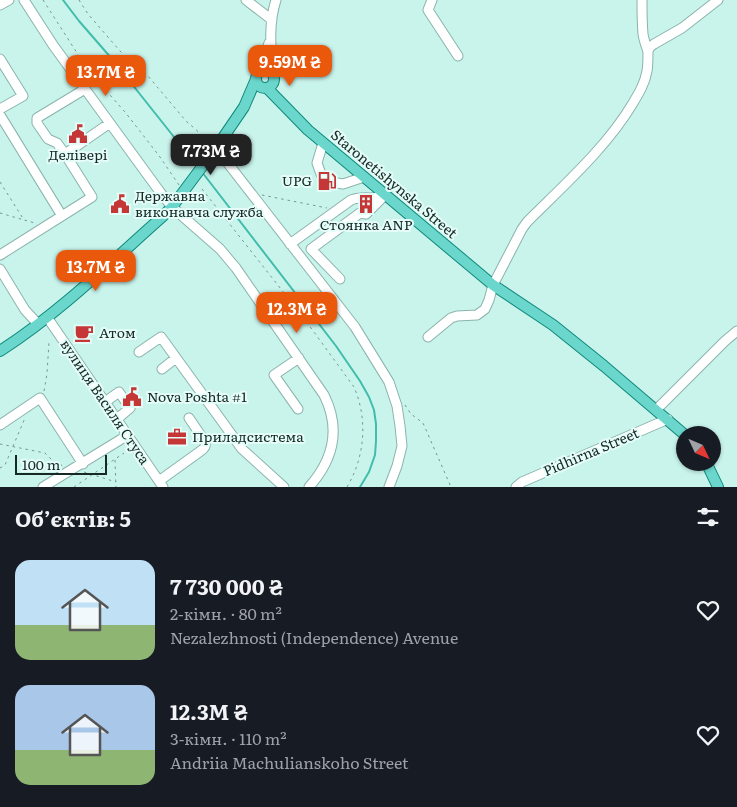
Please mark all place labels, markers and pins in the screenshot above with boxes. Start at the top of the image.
pin: 9.59M ₴ [244,44,336,87]
pin: 13.7M ₴ [60,54,152,97]
public building icon: Делівері [67,123,89,145]
pin: 7.73M ₴ [165,134,257,176]
place label: Делівері [49,144,108,164]
place label: UPG [282,170,312,190]
fuel station icon: UPG [316,170,338,192]
place label: Державна виконавча служба [135,185,264,221]
public building icon: Державна виконавча служба [109,193,131,215]
building icon: Стоянка ANP [355,193,377,215]
place label: Стоянка ANP [320,214,413,234]
pin: 13.7M ₴ [50,250,142,292]
pin: 12.3M ₴ [251,292,343,334]
cafe icon: Атом [73,322,95,344]
place label: Атом [99,322,136,342]
public building icon: Nova Poshta #1 [121,386,143,408]
place label: Nova Poshta #1 [147,386,247,406]
office icon: Приладсистема [166,426,188,448]
place label: Приладсистема [192,426,304,446]

